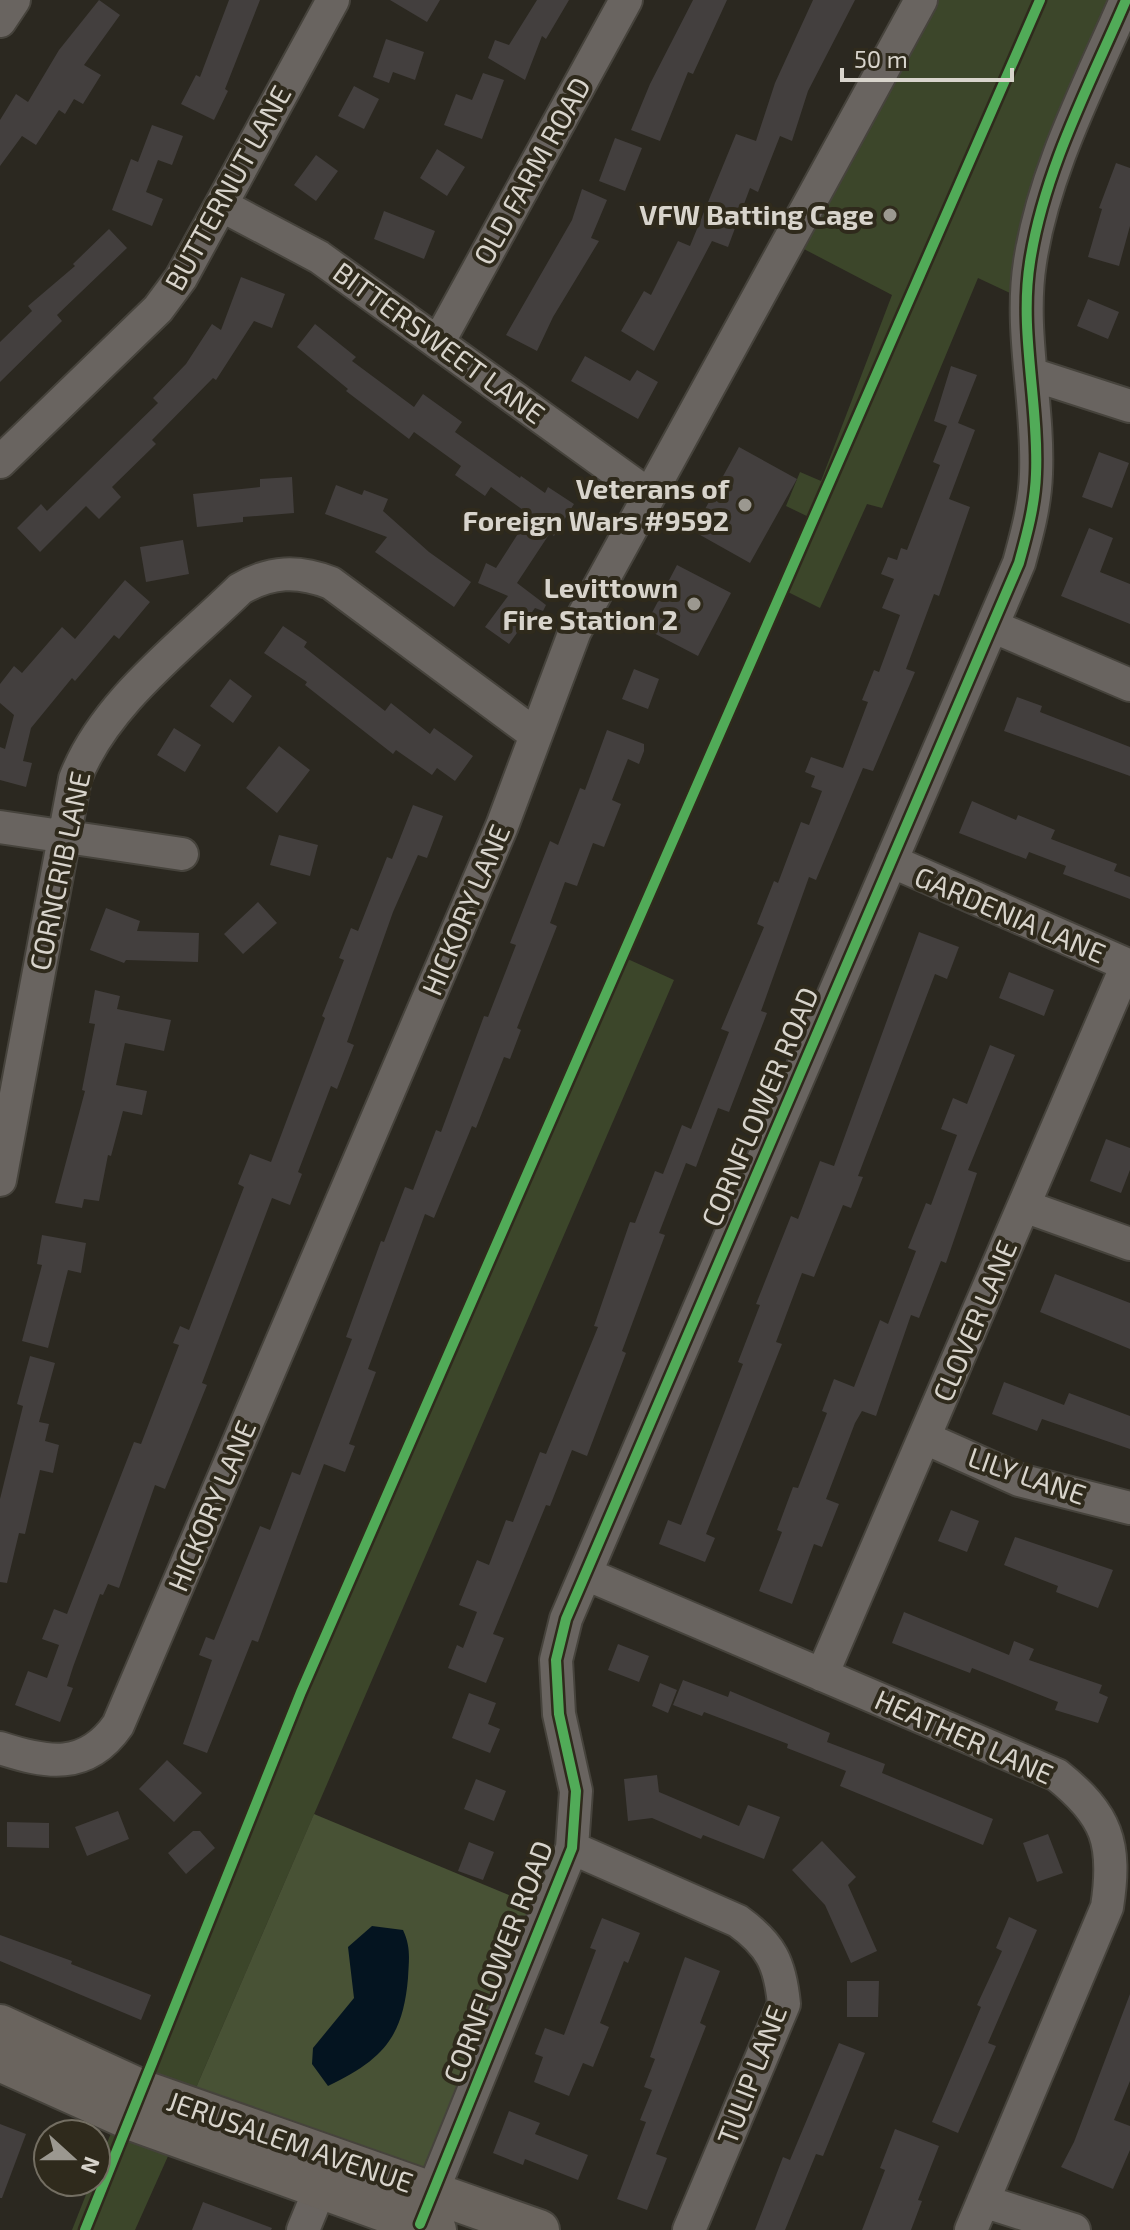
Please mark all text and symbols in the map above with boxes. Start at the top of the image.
scale bar [842,32,1012,82]
text: 50 m [854,44,908,73]
street label: OLD FARM ROAD [466,71,597,270]
street label: BUTTERNUT LANE [157,79,298,296]
place label: VFW Batting Cage [639,197,874,231]
marker: VFW Batting Cage [881,206,899,224]
street label: BITTERSWEET LANE [327,254,552,430]
place label: Veterans of Foreign Wars #9592 [463,471,730,537]
marker: Veterans of Foreign Wars #9592 [736,496,754,514]
place label: Levittown Fire Station 2 [502,570,678,636]
marker: Levittown Fire Station 2 [685,595,703,613]
street label: CORNCRIB LANE [21,768,97,974]
street label: HICKORY LANE [414,819,516,1000]
street label: GARDENIA LANE [910,859,1111,970]
street label: CORNFLOWER ROAD [693,982,825,1231]
street label: CLOVER LANE [925,1235,1023,1406]
street label: HICKORY LANE [160,1415,262,1596]
street label: LILY LANE [964,1439,1091,1511]
street label: HEATHER LANE [870,1682,1059,1791]
street label: CORNFLOWER ROAD [435,1836,559,2088]
street label: TULIP LANE [709,2000,793,2149]
street label: JERUSALEM AVENUE [163,2083,418,2199]
north arrow [32,2118,112,2198]
text: N [77,2153,107,2178]

